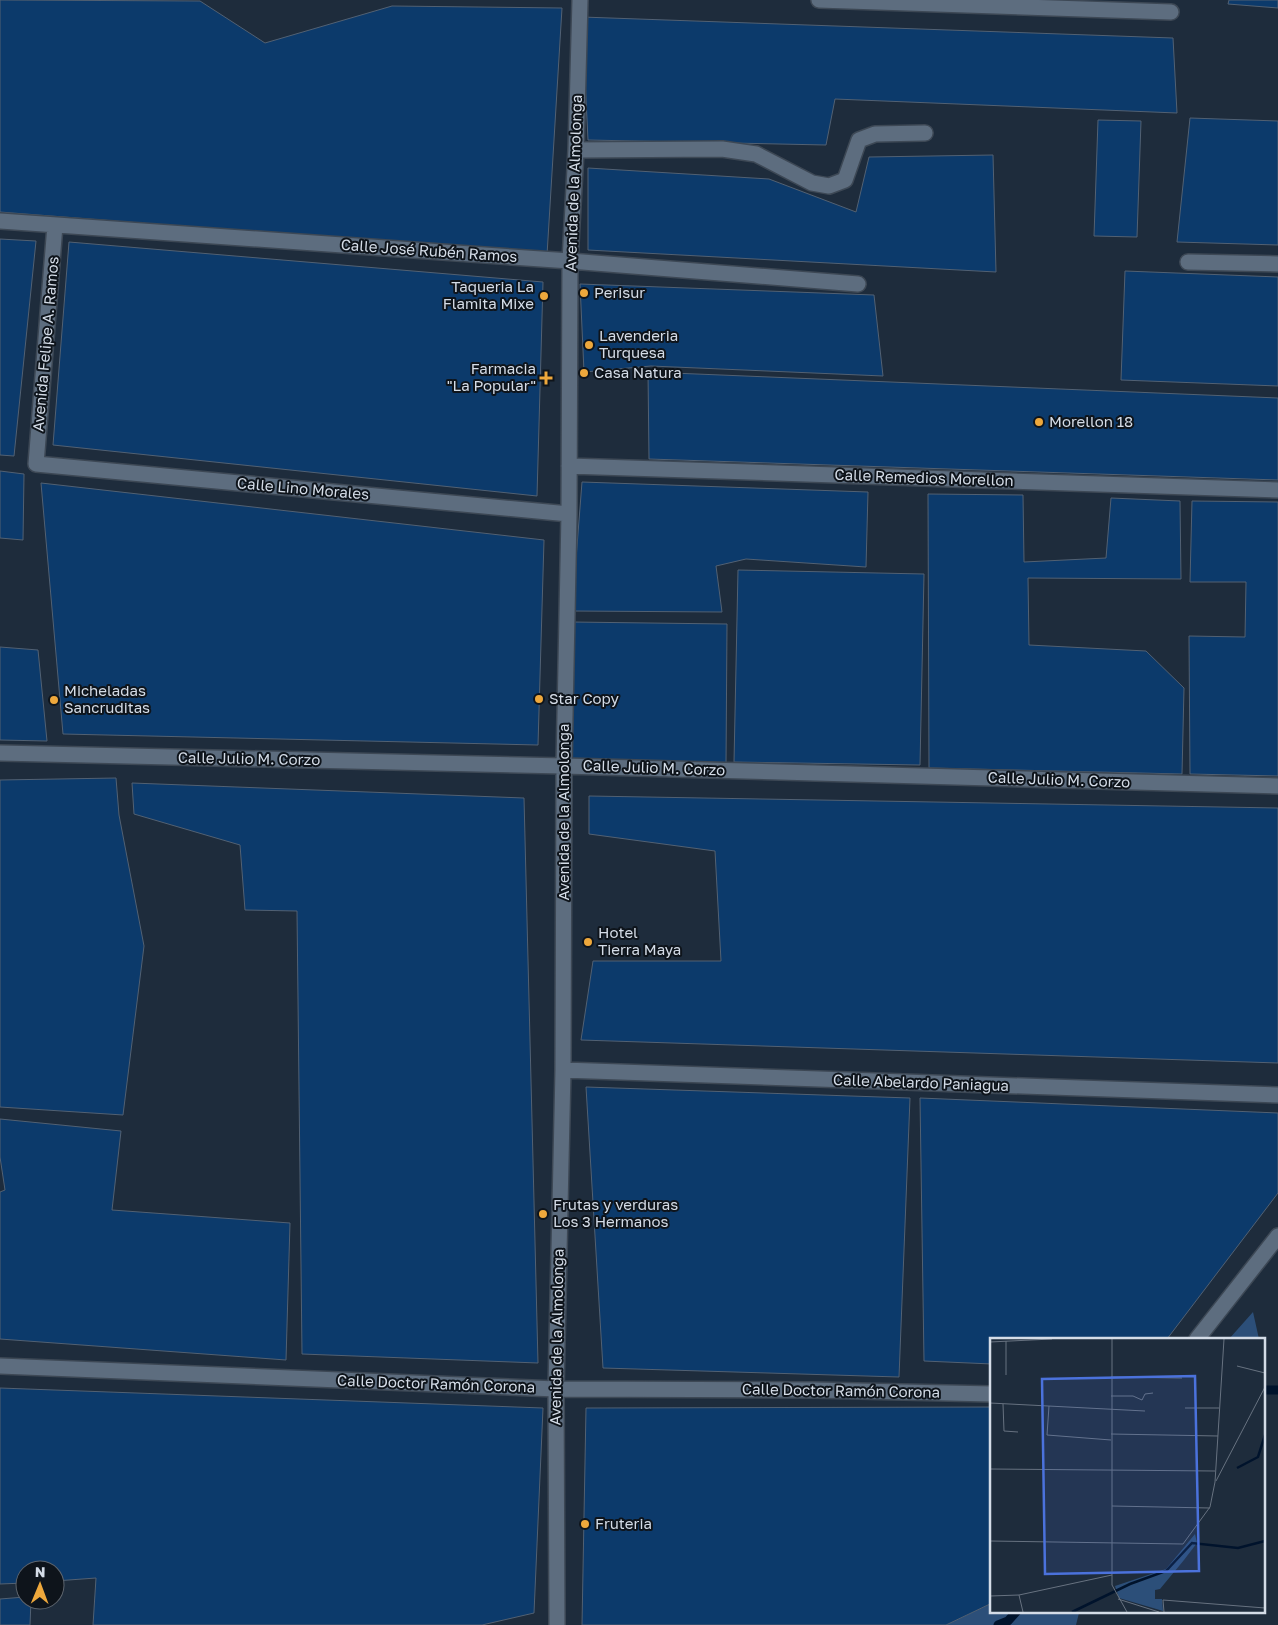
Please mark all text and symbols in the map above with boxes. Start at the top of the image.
street label: Avenida de la Almolonga [561,94,585,272]
street label: Calle José Rubén Ramos [340,235,518,265]
street label: Avenida Felipe A. Ramos [28,256,62,432]
place label: Taqueria La Flamita Mixe [443,277,534,312]
place label: Perisur [594,283,645,301]
marker: Perisur [578,287,590,299]
marker: Taqueria La Flamita Mixe [538,290,550,302]
place label: Lavenderia Turquesa [599,326,678,361]
marker: Lavenderia Turquesa [583,339,595,351]
place label: Farmacia "La Popular" [447,359,536,394]
place label: Casa Natura [594,363,682,381]
marker: Casa Natura [578,367,590,379]
marker: Farmacia "La Popular" [540,372,552,384]
place label: Morellon 18 [1049,412,1133,430]
marker: Morellon 18 [1033,416,1045,428]
street label: Calle Remedios Morellon [834,465,1014,489]
street label: Calle Lino Morales [236,473,370,503]
place label: Micheladas Sancruditas [64,681,150,716]
place label: Star Copy [549,689,620,707]
marker: Star Copy [533,693,545,705]
marker: Micheladas Sancruditas [48,694,60,706]
street label: Avenida de la Almolonga [554,724,572,900]
street label: Calle Julio M. Corzo [178,748,320,768]
street label: Calle Julio M. Corzo [582,756,726,778]
street label: Calle Julio M. Corzo [987,768,1131,790]
place label: Hotel Tierra Maya [598,923,681,958]
marker: Hotel Tierra Maya [582,936,594,948]
street label: Calle Abelardo Paniagua [833,1070,1009,1094]
place label: Frutas y verduras Los 3 Hermanos [553,1195,678,1230]
marker: Frutas y verduras Los 3 Hermanos [537,1208,549,1220]
street label: Avenida de la Almolonga [545,1248,567,1426]
inset map [990,1338,1266,1612]
street label: Calle Doctor Ramón Corona [337,1371,535,1395]
street label: Calle Doctor Ramón Corona [742,1379,940,1401]
place label: Fruteria [595,1514,652,1532]
marker: Fruteria [579,1518,591,1530]
north arrow [15,1560,65,1610]
text: N [35,1563,46,1580]

